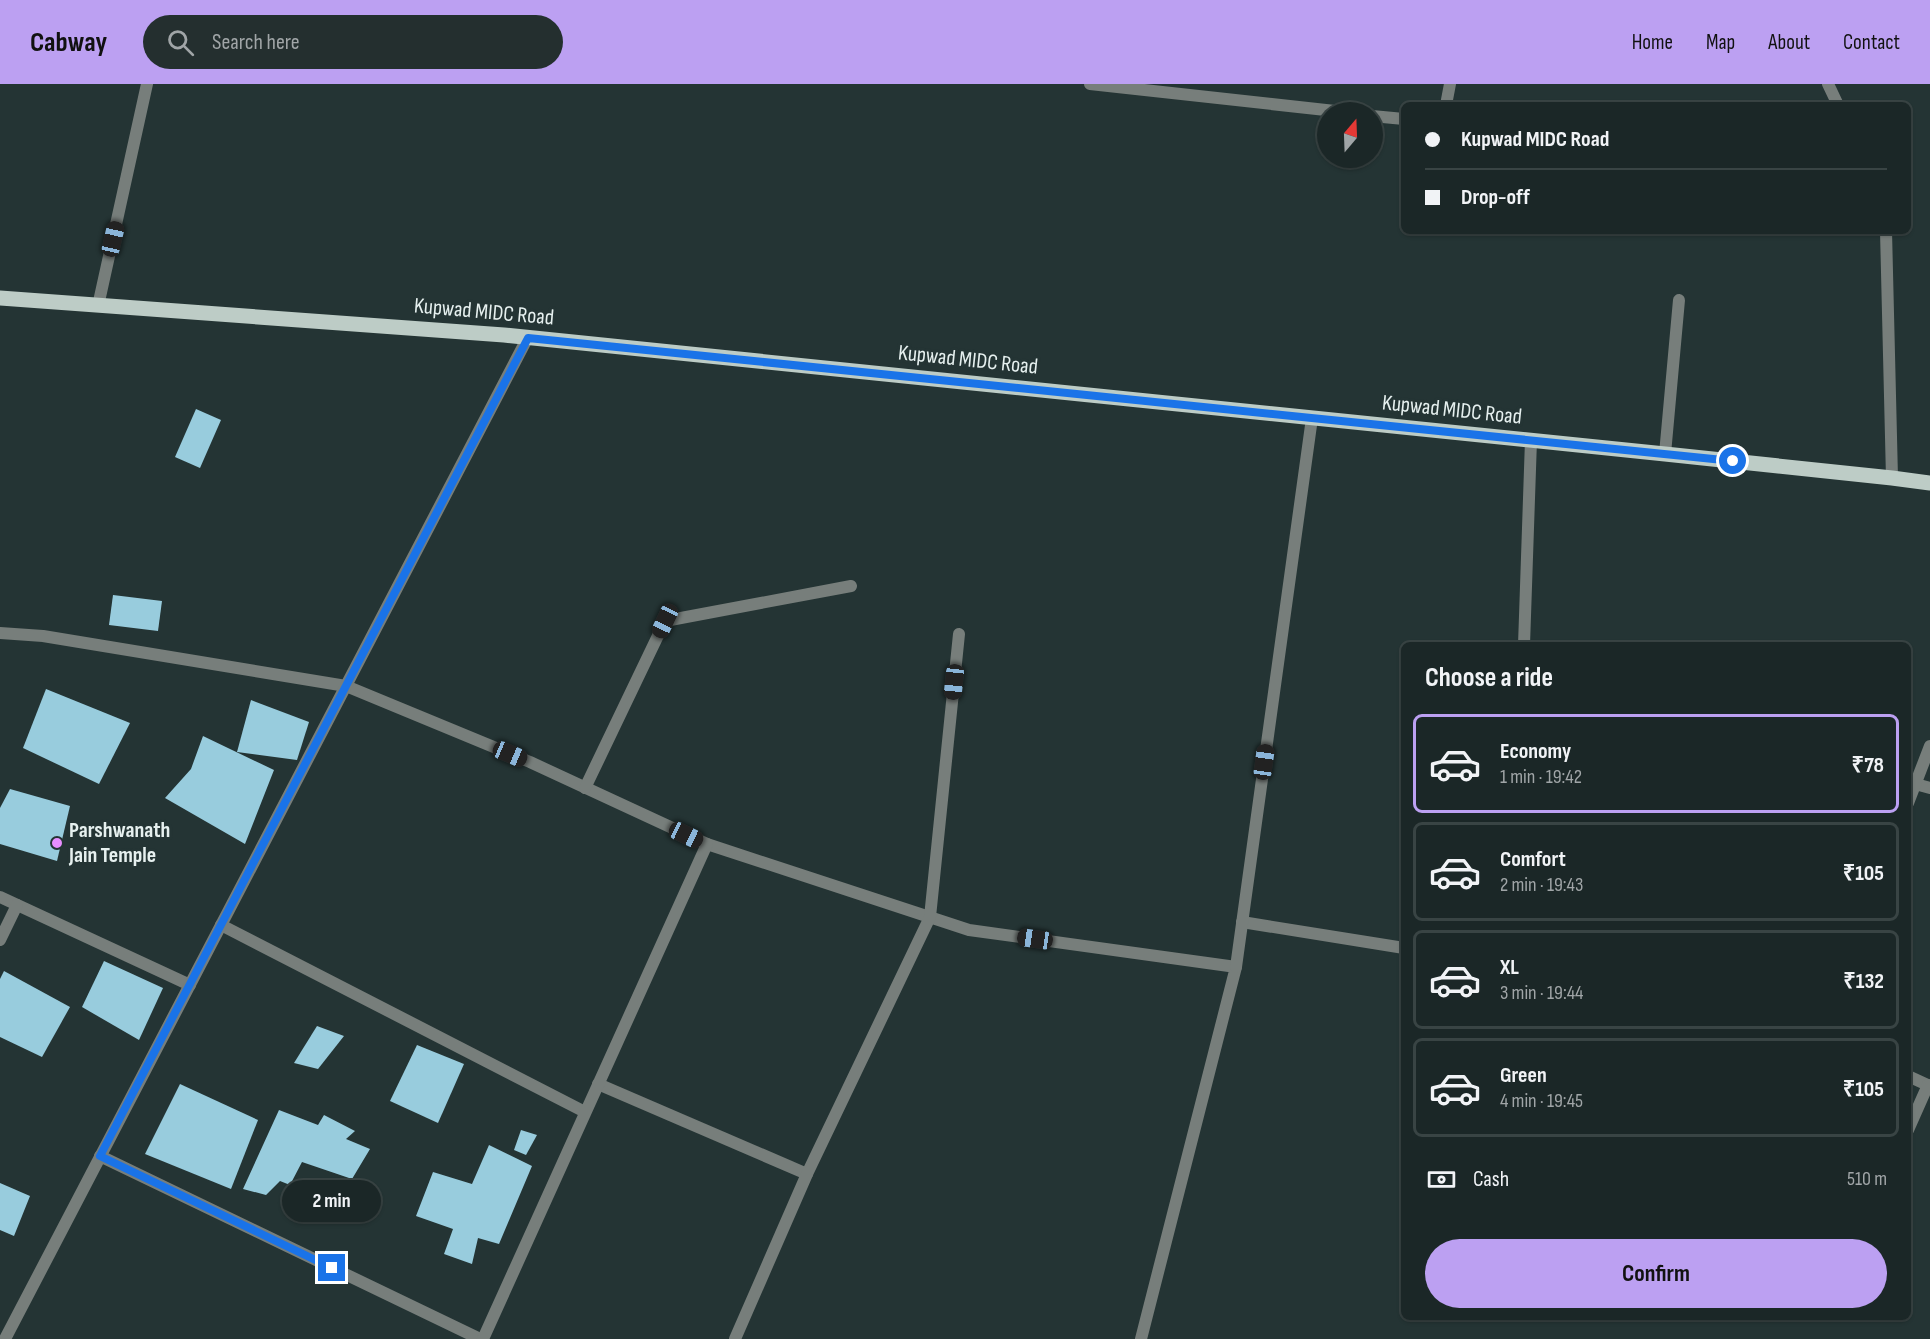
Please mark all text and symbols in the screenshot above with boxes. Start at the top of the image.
search box [143,15,563,69]
text: Cabway [30,26,107,59]
icon: search [164,26,197,59]
text: Search here [212,29,300,56]
text: Home [1632,30,1673,55]
text: Map [1706,30,1735,55]
text: About [1768,30,1810,55]
text: Contact [1843,30,1900,55]
north arrow [1317,102,1383,168]
map controls [1317,102,1383,168]
text: Kupwad MIDC Road [1461,126,1609,153]
text: Drop-off [1461,184,1530,211]
car [100,219,126,259]
street label: Kupwad MIDC Road [413,292,555,332]
street label: Kupwad MIDC Road [897,339,1039,381]
street label: Kupwad MIDC Road [1381,389,1523,431]
route start [1719,447,1746,474]
car [649,601,681,641]
text: Choose a ride [1425,662,1553,694]
car [943,663,965,701]
icon: car [1428,737,1482,791]
text: Economy [1500,738,1571,765]
car [490,739,530,769]
car [1253,743,1275,781]
text: ₹78 [1852,752,1884,779]
text: 1 min · 19:42 [1500,765,1582,789]
place label: Parshwanath Jain Temple [68,817,170,869]
car [666,819,706,851]
marker: Parshwanath Jain Temple [50,836,64,850]
icon: car [1428,845,1482,899]
text: Comfort [1500,846,1566,873]
text: ₹105 [1843,860,1884,887]
text: 2 min · 19:43 [1500,873,1583,897]
car [1016,928,1054,950]
icon: car [1428,953,1482,1007]
text: XL [1500,954,1519,981]
text: ₹132 [1843,968,1884,995]
text: 3 min · 19:44 [1500,981,1583,1005]
icon: car [1428,1061,1482,1115]
text: Green [1500,1062,1547,1089]
text: ₹105 [1843,1076,1884,1103]
text: 4 min · 19:45 [1500,1089,1583,1113]
icon: cash [1425,1163,1458,1196]
text: Cash [1473,1166,1509,1193]
text: 510 m [1847,1167,1887,1191]
callout: 2 min [282,1181,382,1223]
text: 2 min [312,1189,351,1213]
button: Confirm [1425,1239,1887,1308]
route end [318,1254,345,1281]

